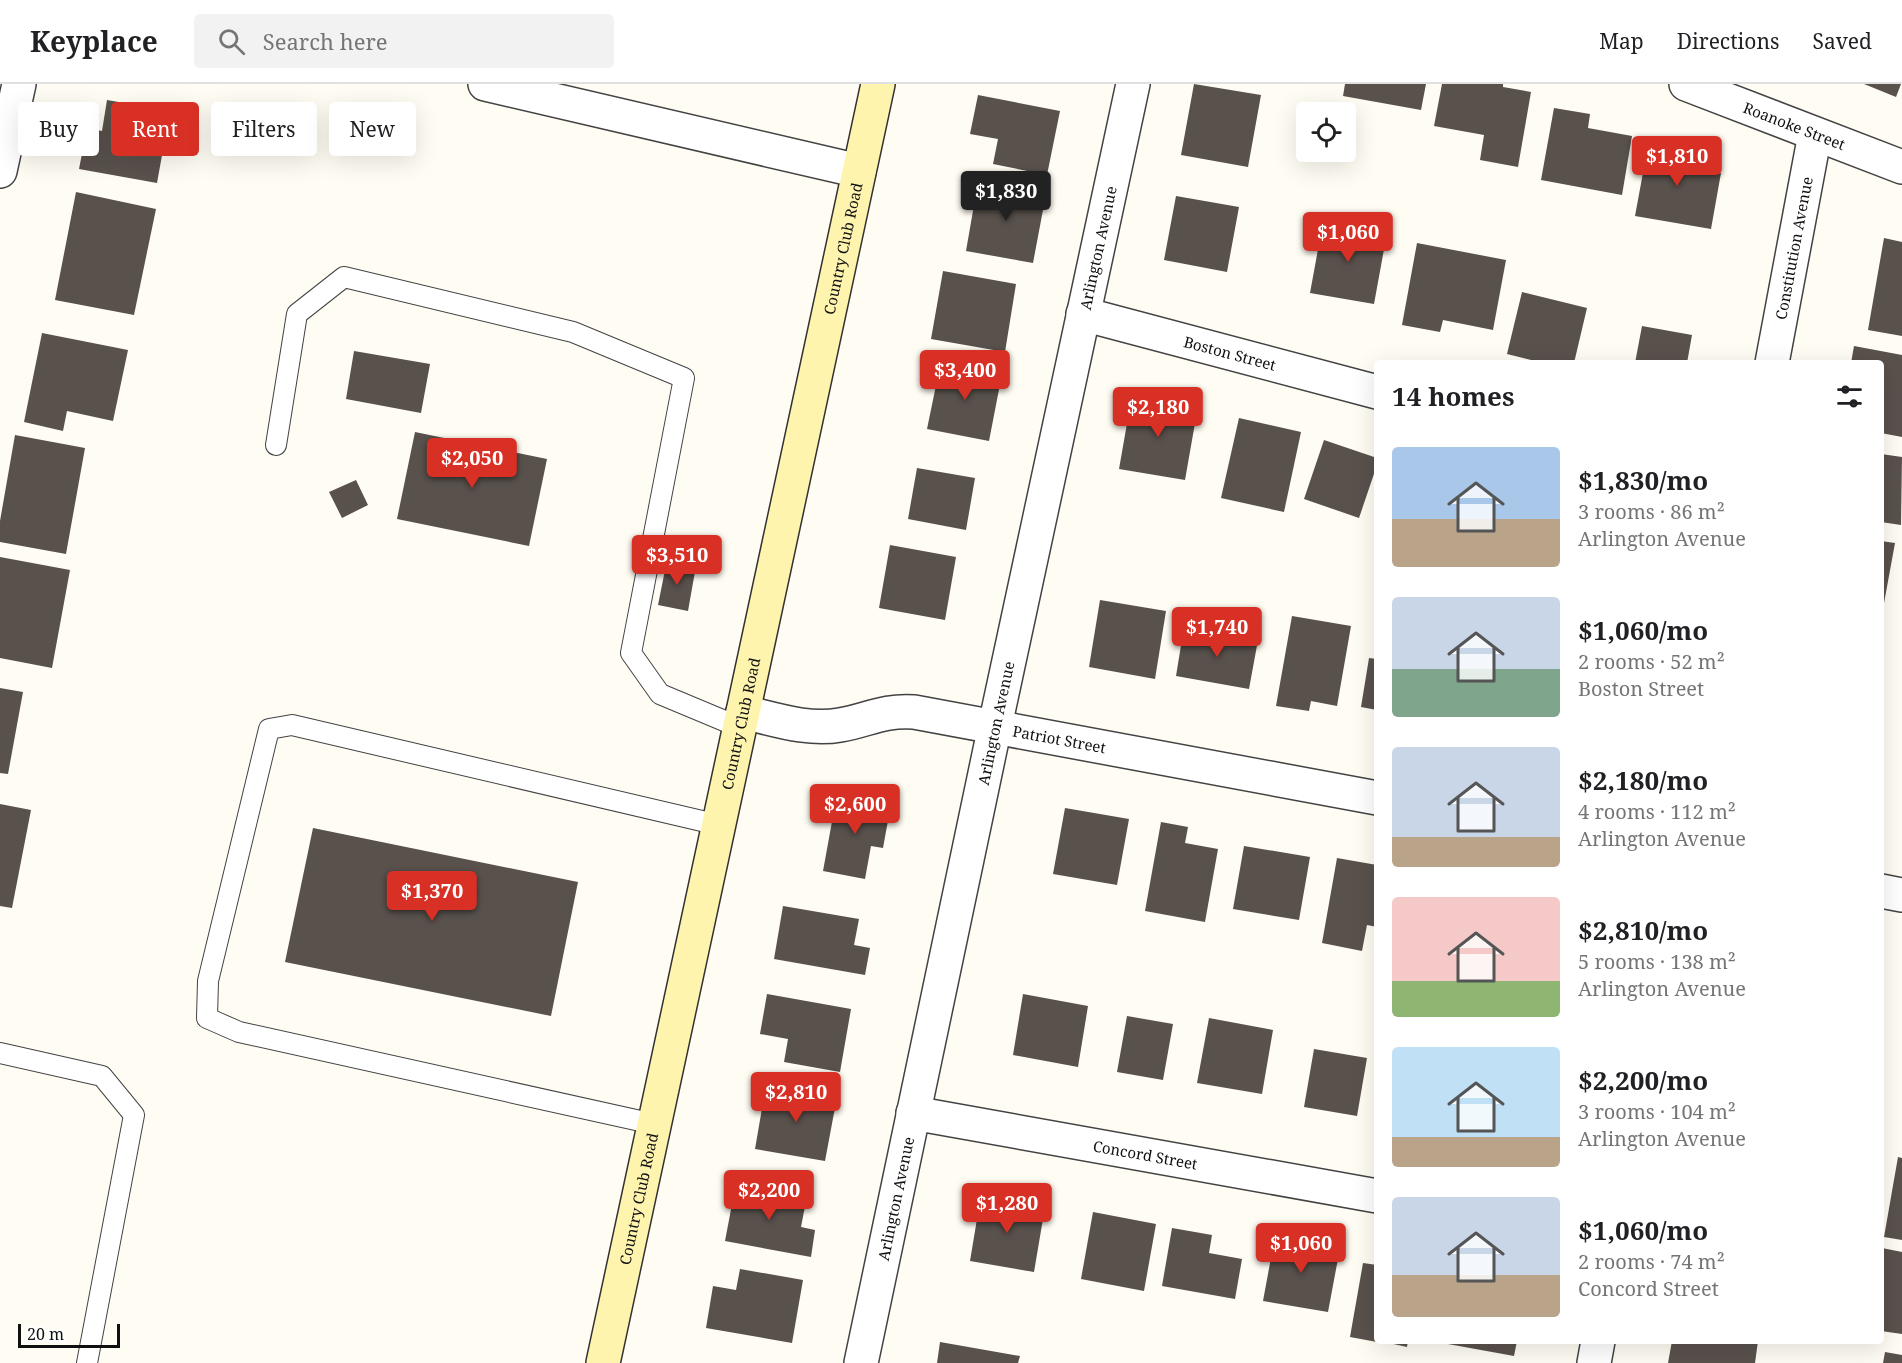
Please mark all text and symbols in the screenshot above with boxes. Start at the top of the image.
search box [194,14,614,68]
text: Keyplace [30,22,158,60]
icon: search [215,25,248,58]
text: Search here [263,26,388,56]
text: Map [1599,27,1644,55]
text: Directions [1677,27,1779,55]
text: Saved [1812,27,1872,55]
street label: Roanoke Street [1740,97,1848,154]
chip: Buy [18,102,99,156]
chip: Rent [111,102,199,156]
chip: Filters [211,102,317,156]
chip: New [329,102,416,156]
map controls [1296,102,1356,162]
button: locate [1296,102,1356,162]
pin: $1,810 [1628,136,1726,187]
text: $1,810 [1646,142,1708,169]
pin: $1,830 [957,171,1055,222]
street label: Constitution Avenue [1770,175,1817,321]
text: $1,830 [975,177,1037,204]
street label: Country Club Road [819,181,867,316]
street label: Arlington Avenue [1075,184,1121,312]
pin: $1,060 [1299,212,1397,263]
text: $1,060 [1317,218,1379,245]
street label: Boston Street [1182,331,1278,375]
pin: $3,400 [916,350,1014,401]
text: $3,400 [934,356,996,383]
text: 14 homes [1392,378,1514,414]
icon: filters [1833,380,1866,413]
pin: $2,180 [1109,387,1207,438]
text: $2,180 [1127,393,1189,420]
pin: $2,050 [423,438,521,489]
text: $2,050 [441,444,503,471]
text: $1,830/mo [1578,462,1708,498]
icon: home [1440,471,1512,543]
text: 3 rooms · 86 m² [1578,498,1725,525]
text: Arlington Avenue [1578,525,1746,552]
pin: $3,510 [628,535,726,586]
text: $3,510 [646,541,708,568]
pin: $1,740 [1168,607,1266,658]
text: $1,060/mo [1578,612,1708,648]
text: $1,740 [1186,613,1248,640]
icon: home [1440,621,1512,693]
text: 2 rooms · 52 m² [1578,648,1725,675]
street label: Country Club Road [717,656,764,791]
street label: Arlington Avenue [973,659,1019,787]
text: Boston Street [1578,675,1704,702]
street label: Patriot Street [1011,721,1108,757]
text: $2,180/mo [1578,762,1708,798]
icon: home [1440,771,1512,843]
pin: $2,600 [806,784,904,835]
text: $2,600 [824,790,886,817]
text: 4 rooms · 112 m² [1578,798,1736,825]
text: Arlington Avenue [1578,825,1746,852]
pin: $1,370 [383,871,481,922]
text: $1,370 [401,877,463,904]
text: $2,810/mo [1578,912,1708,948]
icon: home [1440,921,1512,993]
text: 5 rooms · 138 m² [1578,948,1736,975]
text: Arlington Avenue [1578,975,1746,1002]
text: $2,200/mo [1578,1062,1708,1098]
icon: home [1440,1071,1512,1143]
pin: $2,810 [747,1072,845,1123]
text: $2,810 [765,1078,827,1105]
text: 3 rooms · 104 m² [1578,1098,1736,1125]
text: Arlington Avenue [1578,1125,1746,1152]
street label: Country Club Road [614,1131,662,1267]
street label: Arlington Avenue [873,1135,918,1262]
street label: Concord Street [1092,1135,1199,1174]
pin: $2,200 [720,1170,818,1221]
text: $2,200 [738,1176,800,1203]
pin: $1,280 [958,1183,1056,1234]
text: $1,280 [976,1189,1038,1216]
text: $1,060/mo [1578,1212,1708,1248]
icon: home [1440,1221,1512,1293]
pin: $1,060 [1252,1223,1350,1274]
text: $1,060 [1270,1229,1332,1256]
text: 2 rooms · 74 m² [1578,1248,1725,1275]
text: Concord Street [1578,1275,1719,1302]
scale bar [18,1321,120,1348]
text: 20 m [27,1323,64,1345]

